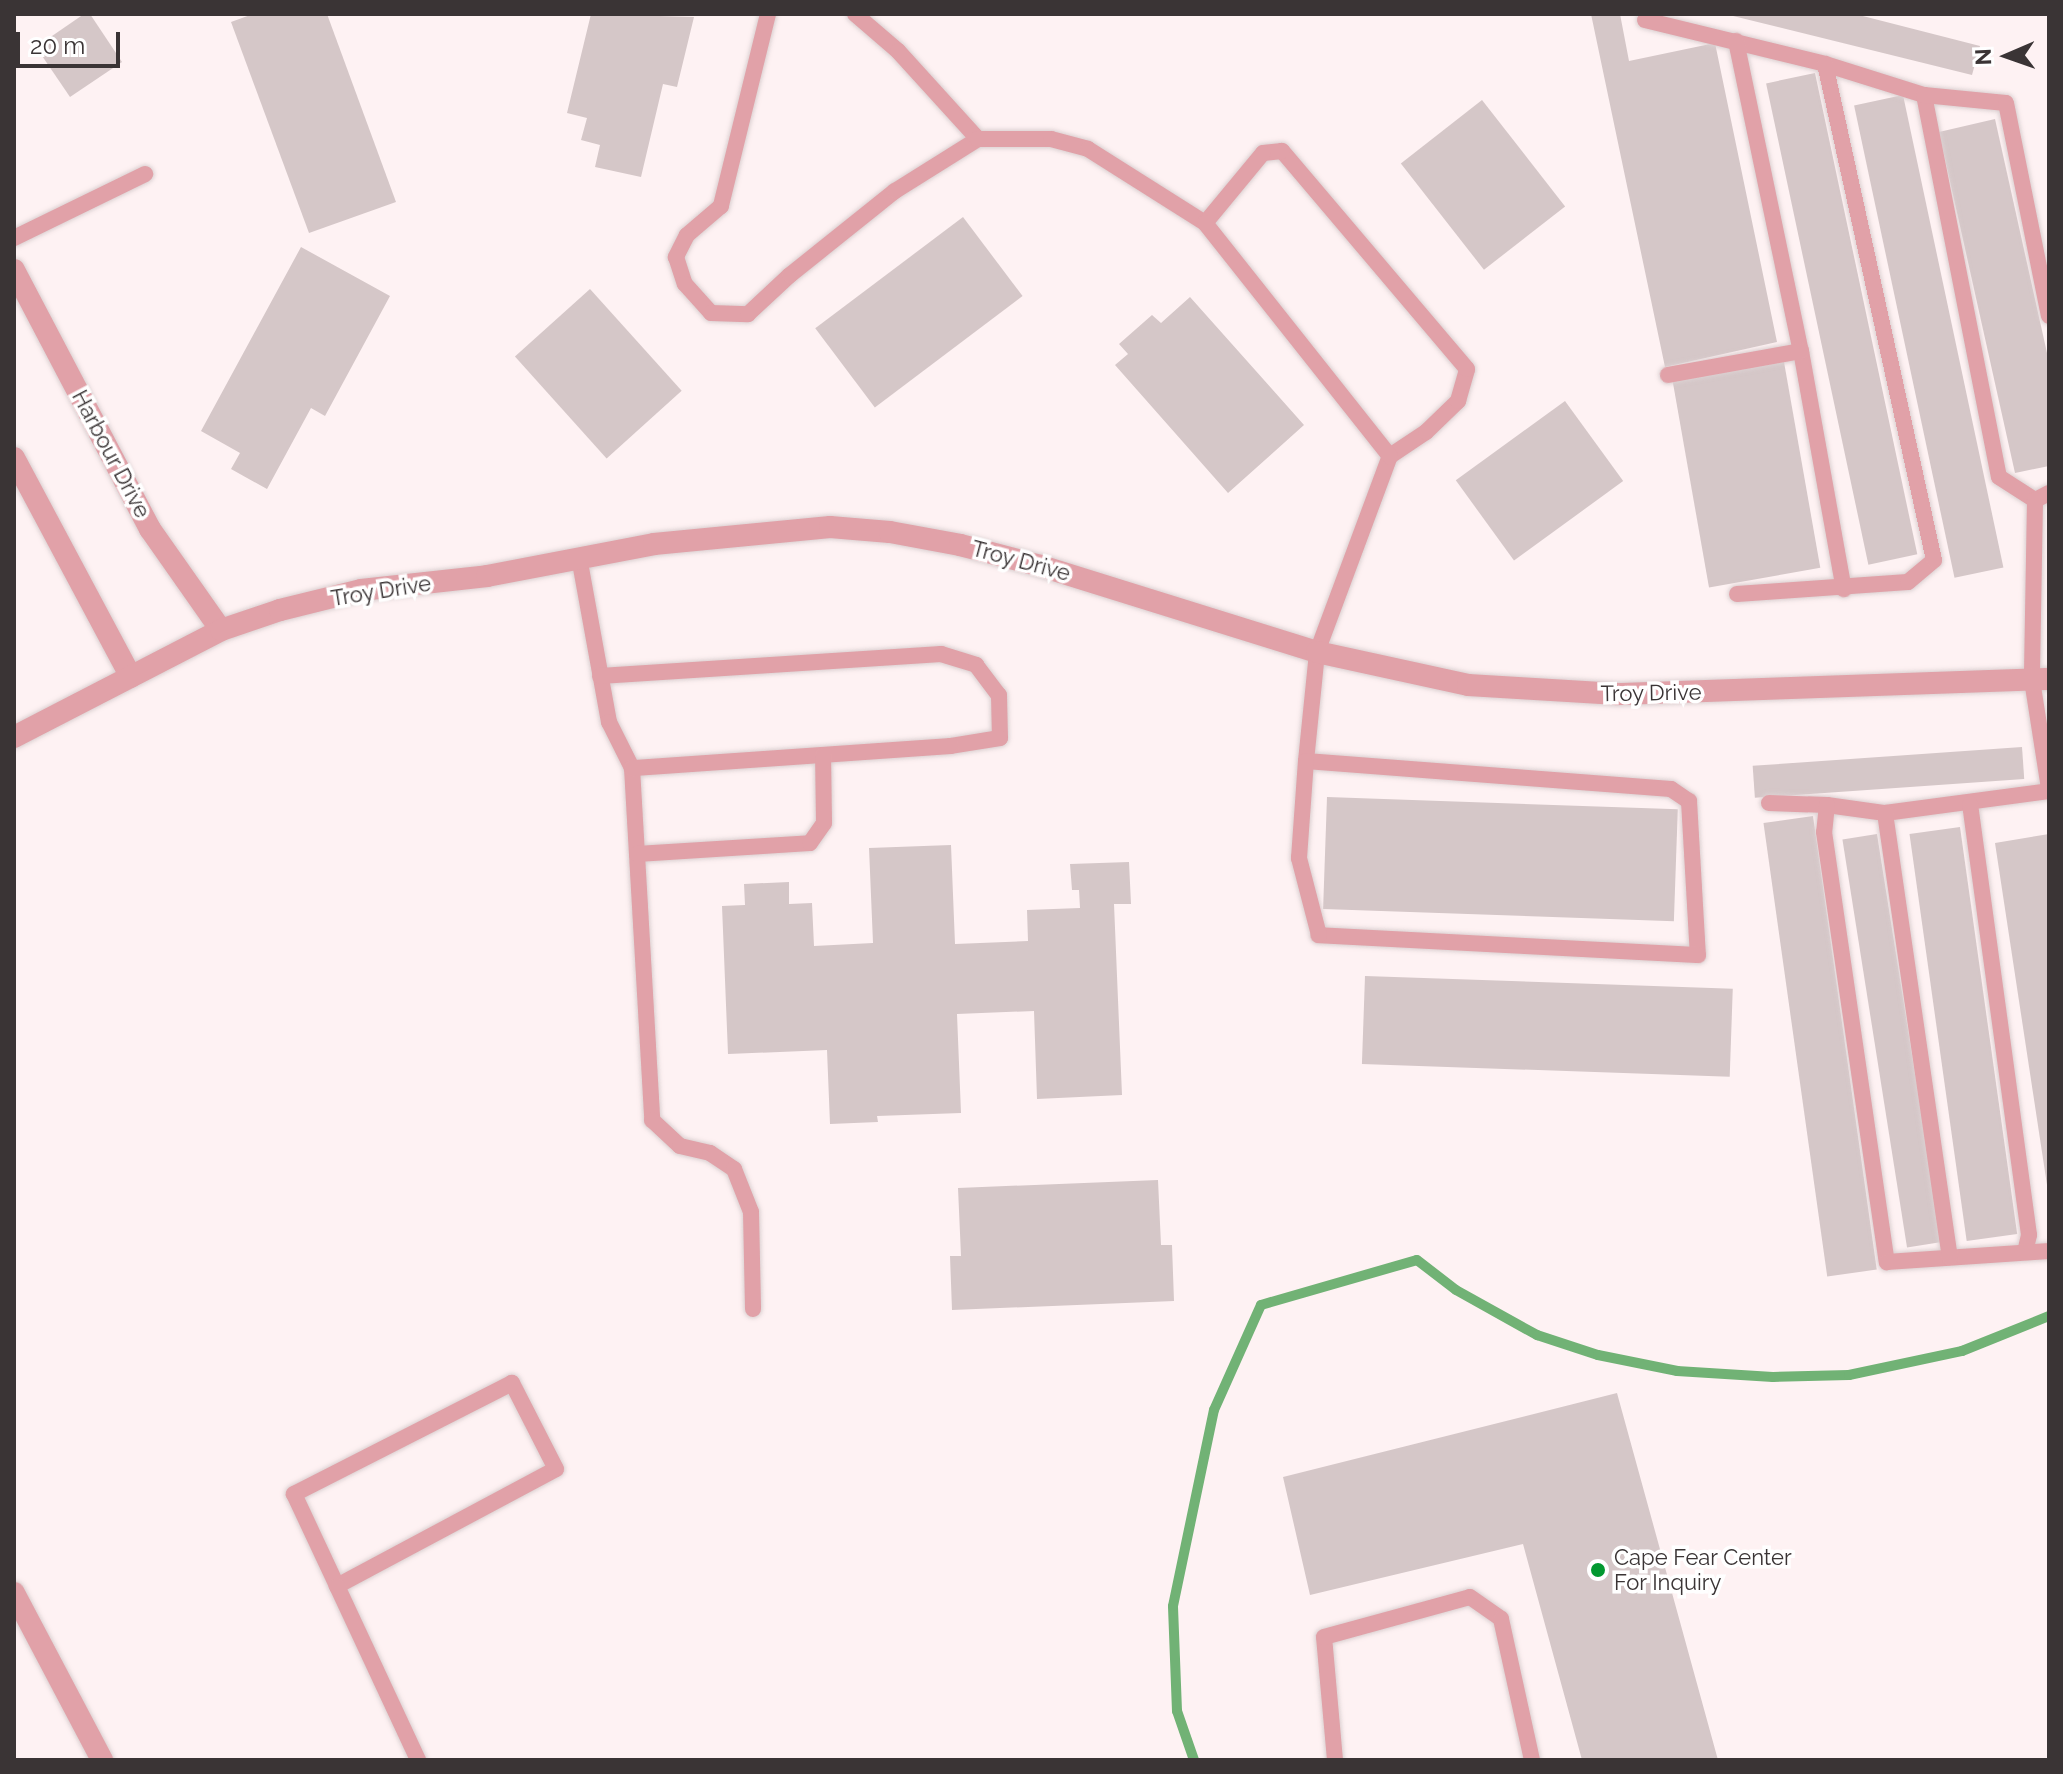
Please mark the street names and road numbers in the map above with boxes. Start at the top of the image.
street label: Harbour Drive [66,385,156,523]
street label: Troy Drive [969,535,1073,587]
street label: Troy Drive [329,570,433,612]
street label: Troy Drive [1600,679,1702,707]

